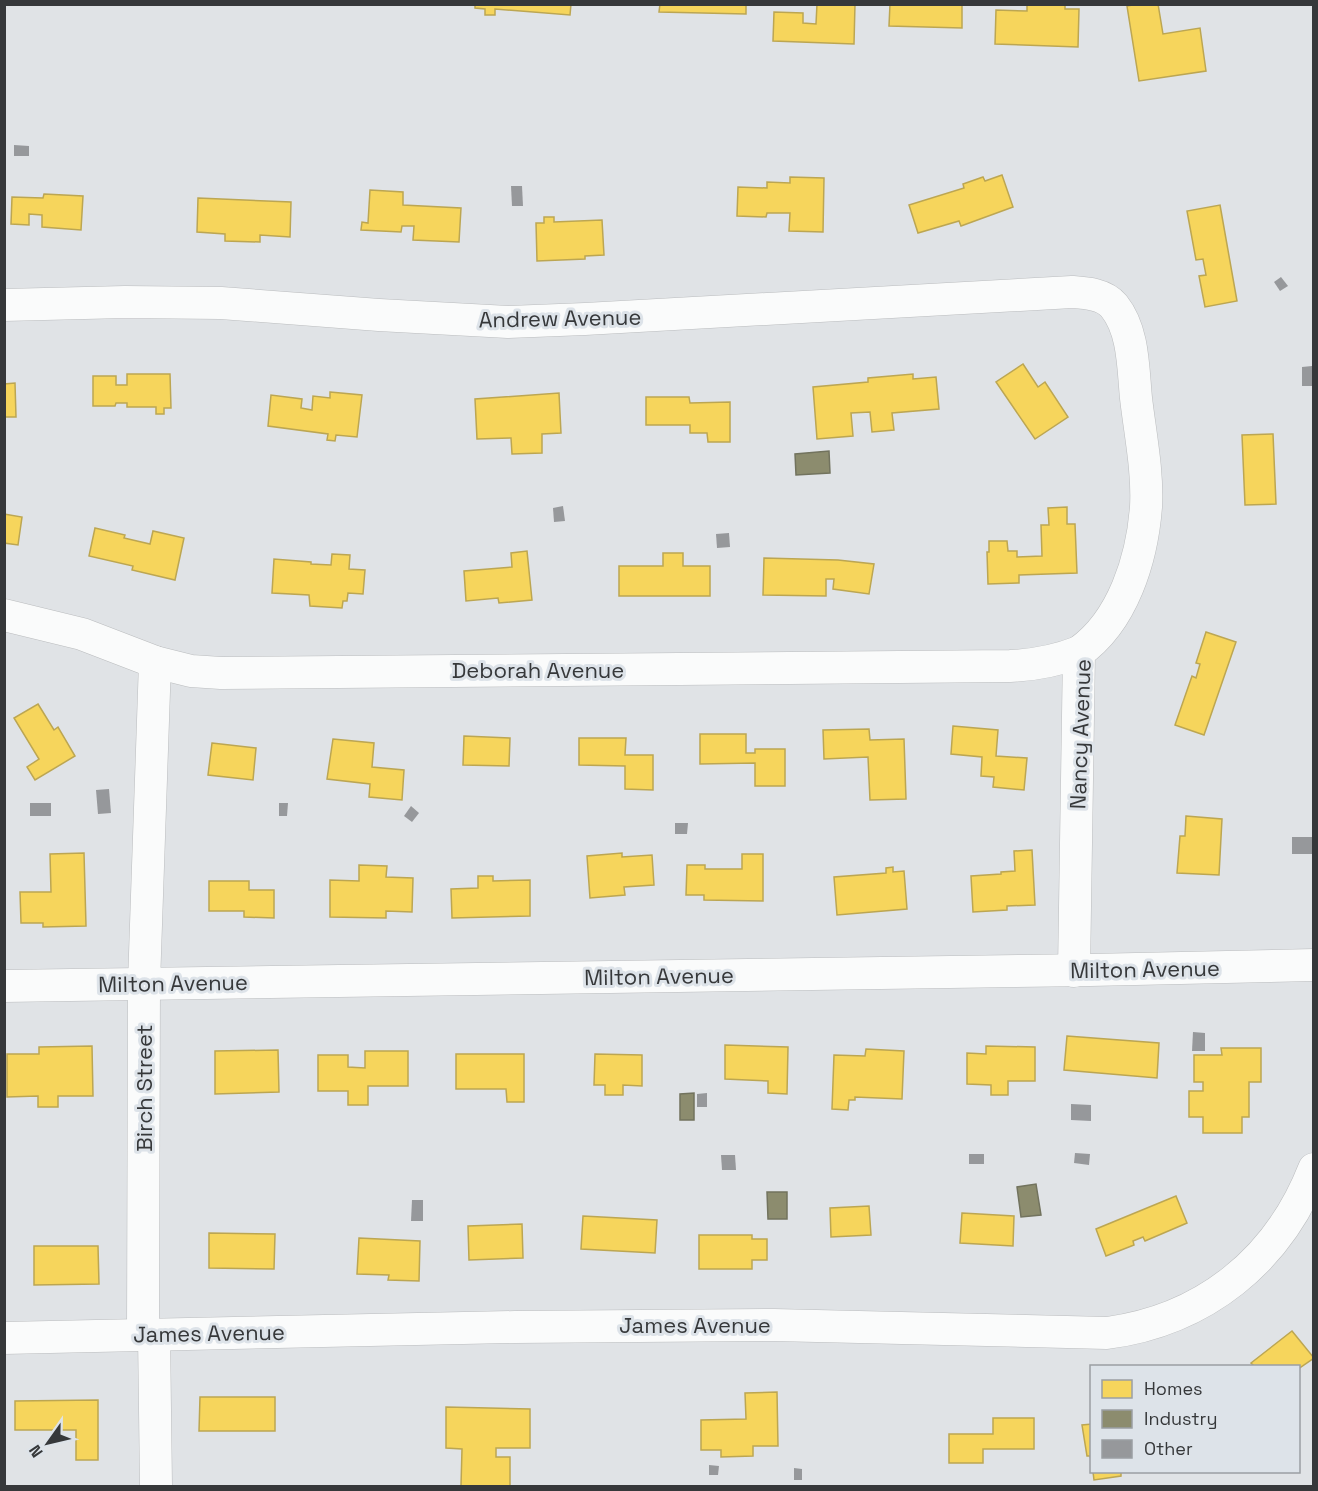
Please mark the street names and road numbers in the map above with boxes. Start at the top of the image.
street label: Andrew Avenue [478,303,642,333]
street label: Deborah Avenue [452,656,624,684]
street label: Nancy Avenue [1063,658,1097,810]
street label: Milton Avenue [1070,954,1220,984]
street label: Milton Avenue [584,961,734,991]
street label: Milton Avenue [98,968,248,998]
street label: Birch Street [130,1024,158,1152]
street label: James Avenue [619,1311,771,1339]
street label: James Avenue [133,1318,285,1348]

